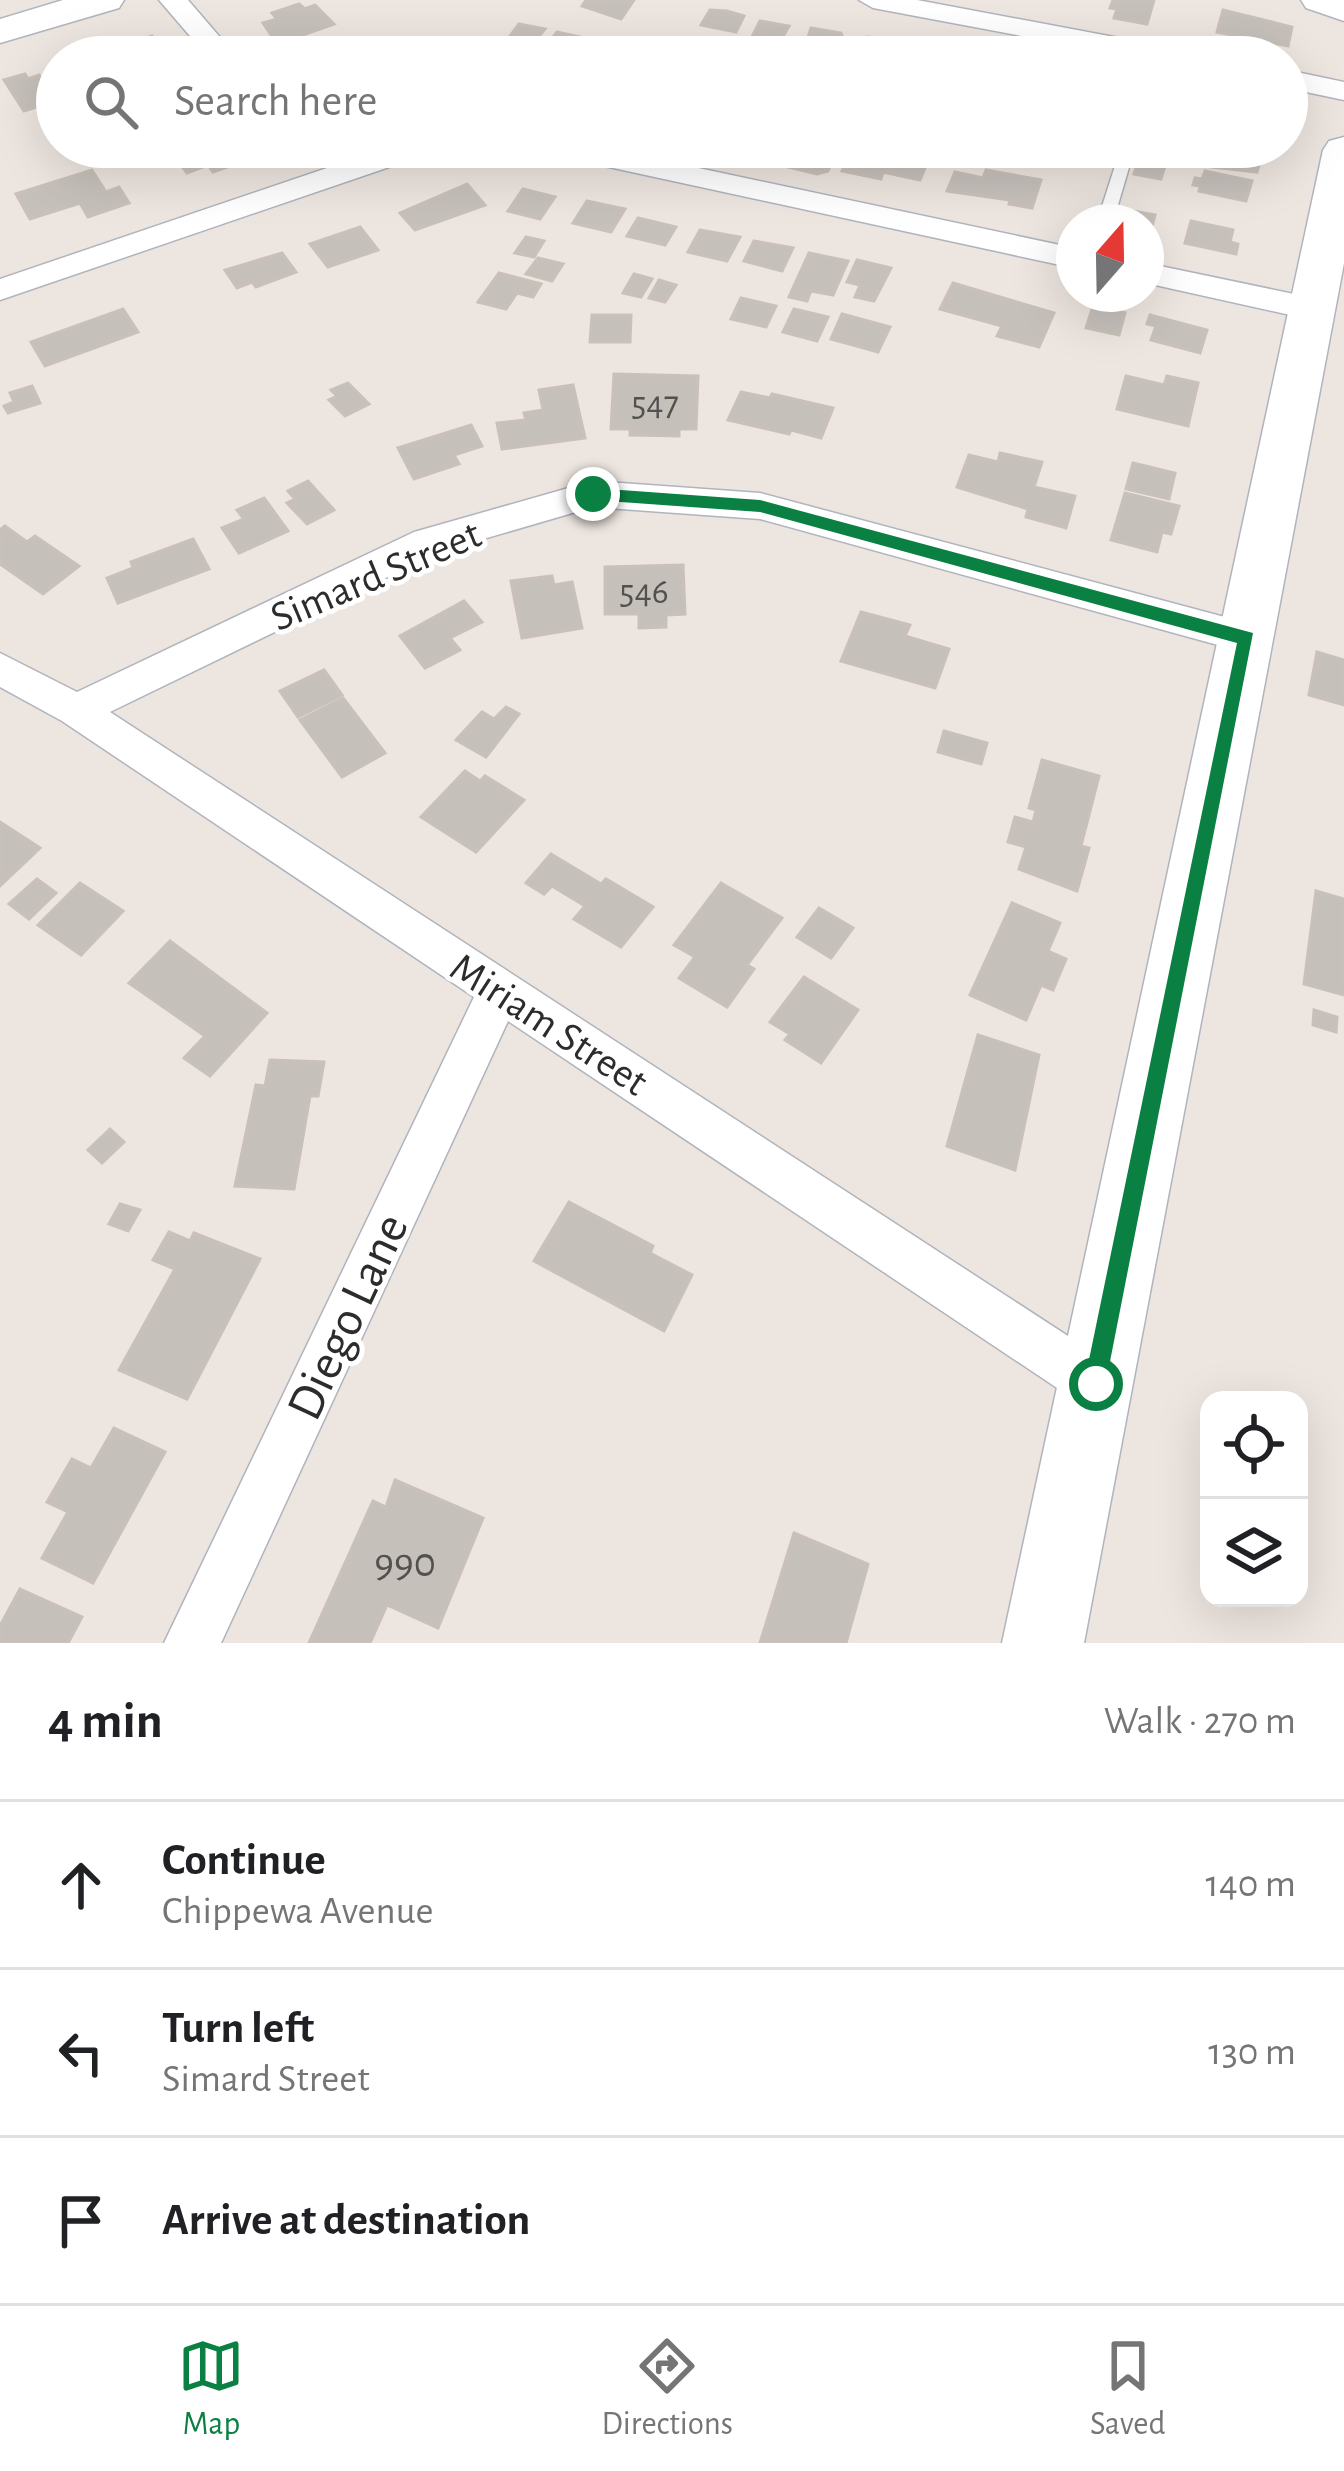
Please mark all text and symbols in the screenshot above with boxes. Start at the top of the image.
search box [36,36,1308,168]
icon: search [78,69,144,135]
text: Search here [174,79,377,124]
north arrow [1056,204,1164,312]
house number: 547 [631,386,679,422]
route end [566,467,620,521]
street label: Simard Street [265,513,487,639]
house number: 546 [619,574,669,610]
street label: Miriam Street [443,946,655,1104]
street label: Diego Lane [279,1206,418,1428]
route start [1069,1357,1123,1411]
map controls [1200,1391,1308,1607]
button: locate [1200,1391,1308,1499]
button: layers [1200,1499,1308,1607]
house number: 990 [374,1542,436,1584]
text: 4 min [48,1696,163,1747]
text: Walk · 270 m [1104,1702,1296,1741]
text: Continue [162,1838,326,1883]
icon: ahead [48,1852,114,1918]
text: 140 m [1206,1865,1296,1904]
text: Chippewa Avenue [162,1892,433,1931]
text: Turn left [162,2006,314,2051]
icon: left [48,2020,114,2086]
text: 130 m [1208,2033,1296,2072]
text: Simard Street [162,2060,370,2099]
icon: arrive [48,2188,114,2254]
text: Arrive at destination [162,2198,530,2243]
tab: Map [178,2333,244,2445]
tab: Directions [601,2333,733,2445]
tab: Saved [1090,2333,1165,2445]

